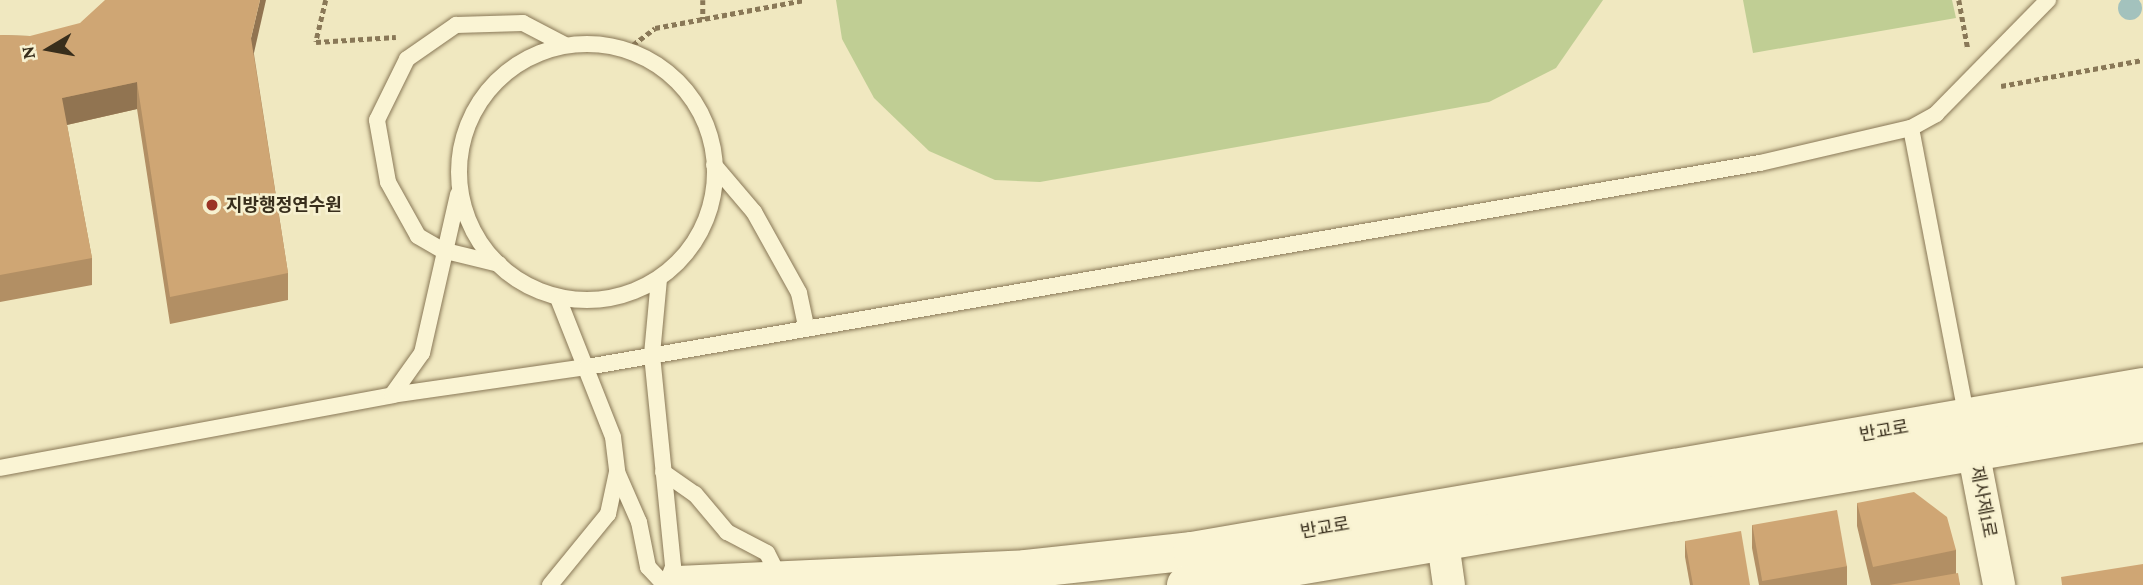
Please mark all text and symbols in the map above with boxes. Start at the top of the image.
north arrow [14,14,84,84]
text: N [16,45,39,61]
place label: 지방행정연수원 [226,194,342,216]
marker: 지방행정연수원 [204,197,220,213]
street label: 반교로 [1858,416,1910,446]
street label: 제사제1로 [1966,464,2000,540]
street label: 반교로 [1299,513,1351,543]

